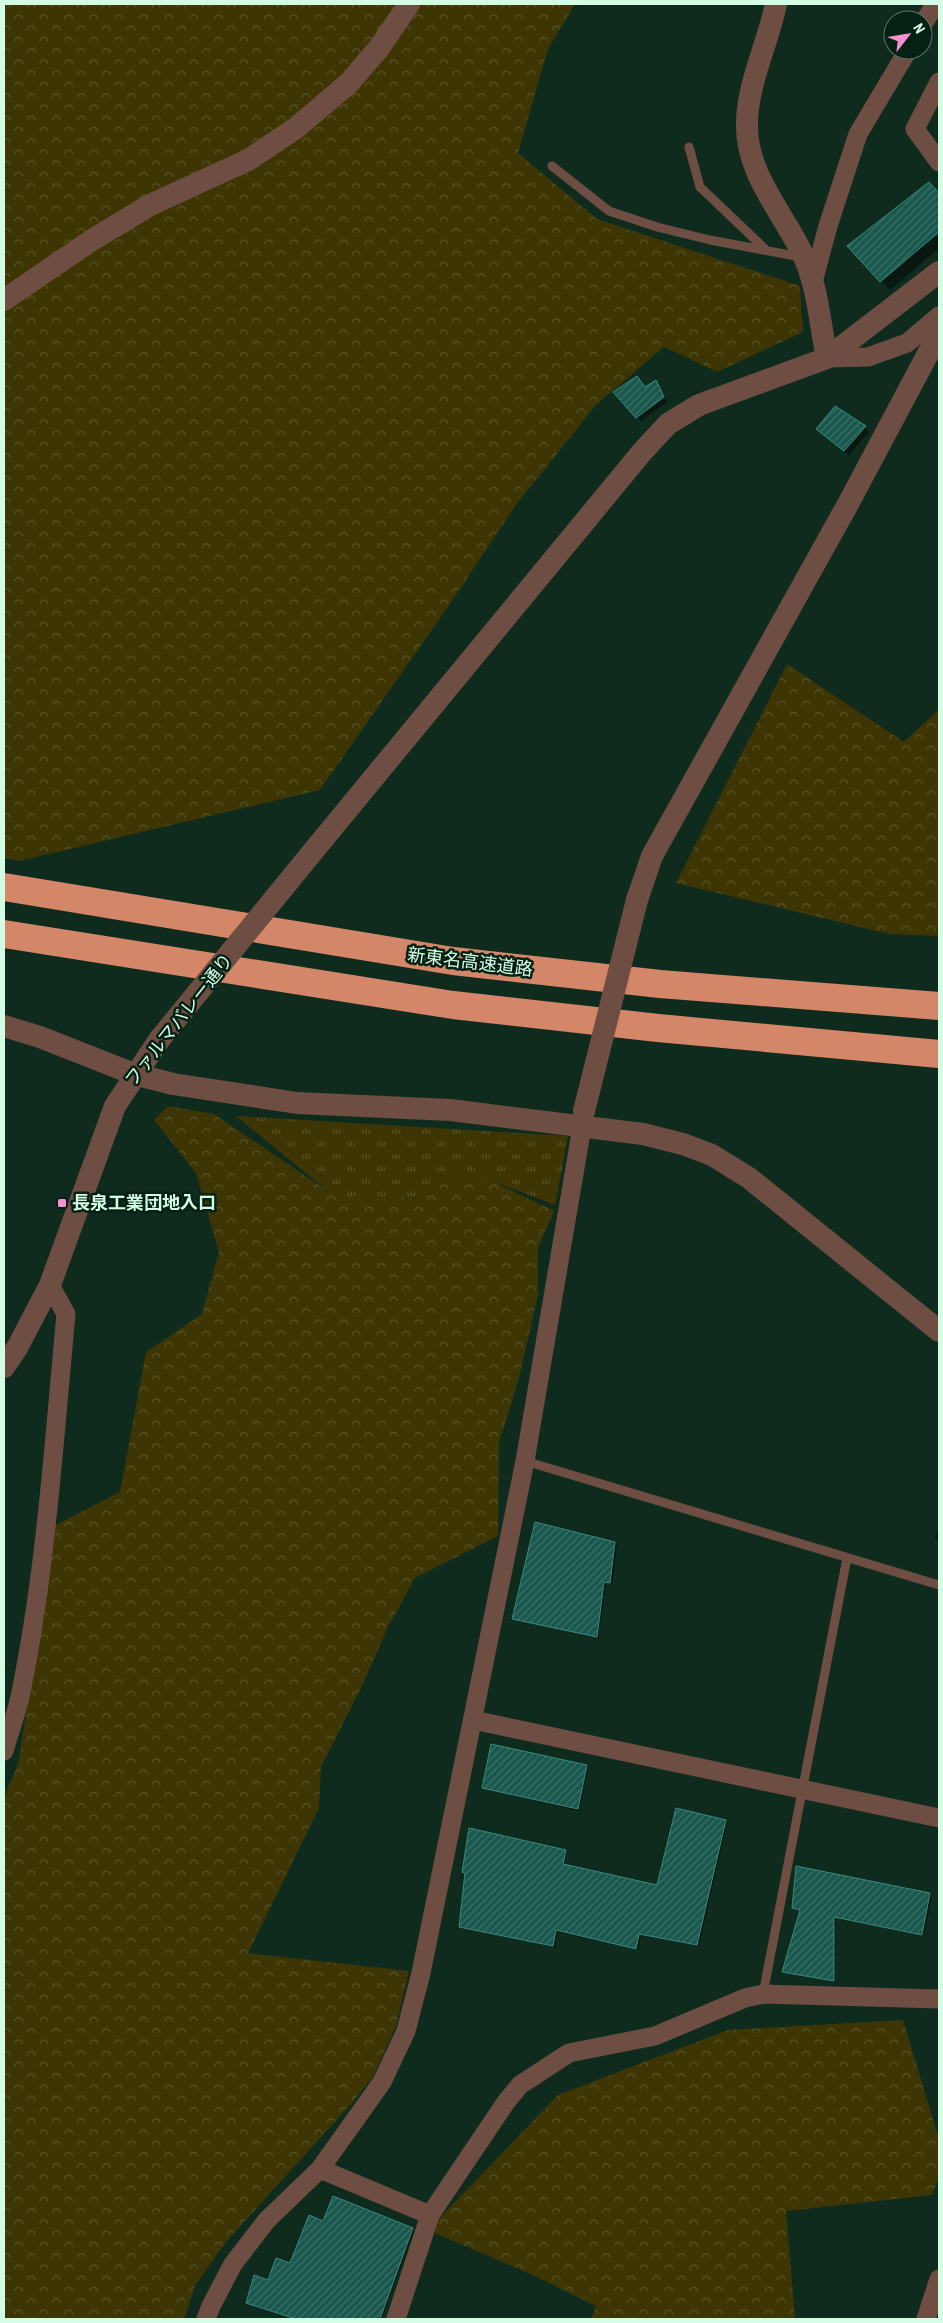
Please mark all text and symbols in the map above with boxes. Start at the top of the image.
north arrow [883,10,933,60]
text: N [910,21,928,36]
street label: 新東名高速道路 [406,943,534,980]
street label: ファルマバレー通り [120,949,237,1090]
place label: 長泉工業団地入口 [72,1192,216,1213]
marker: 長泉工業団地入口 [56,1197,68,1209]

